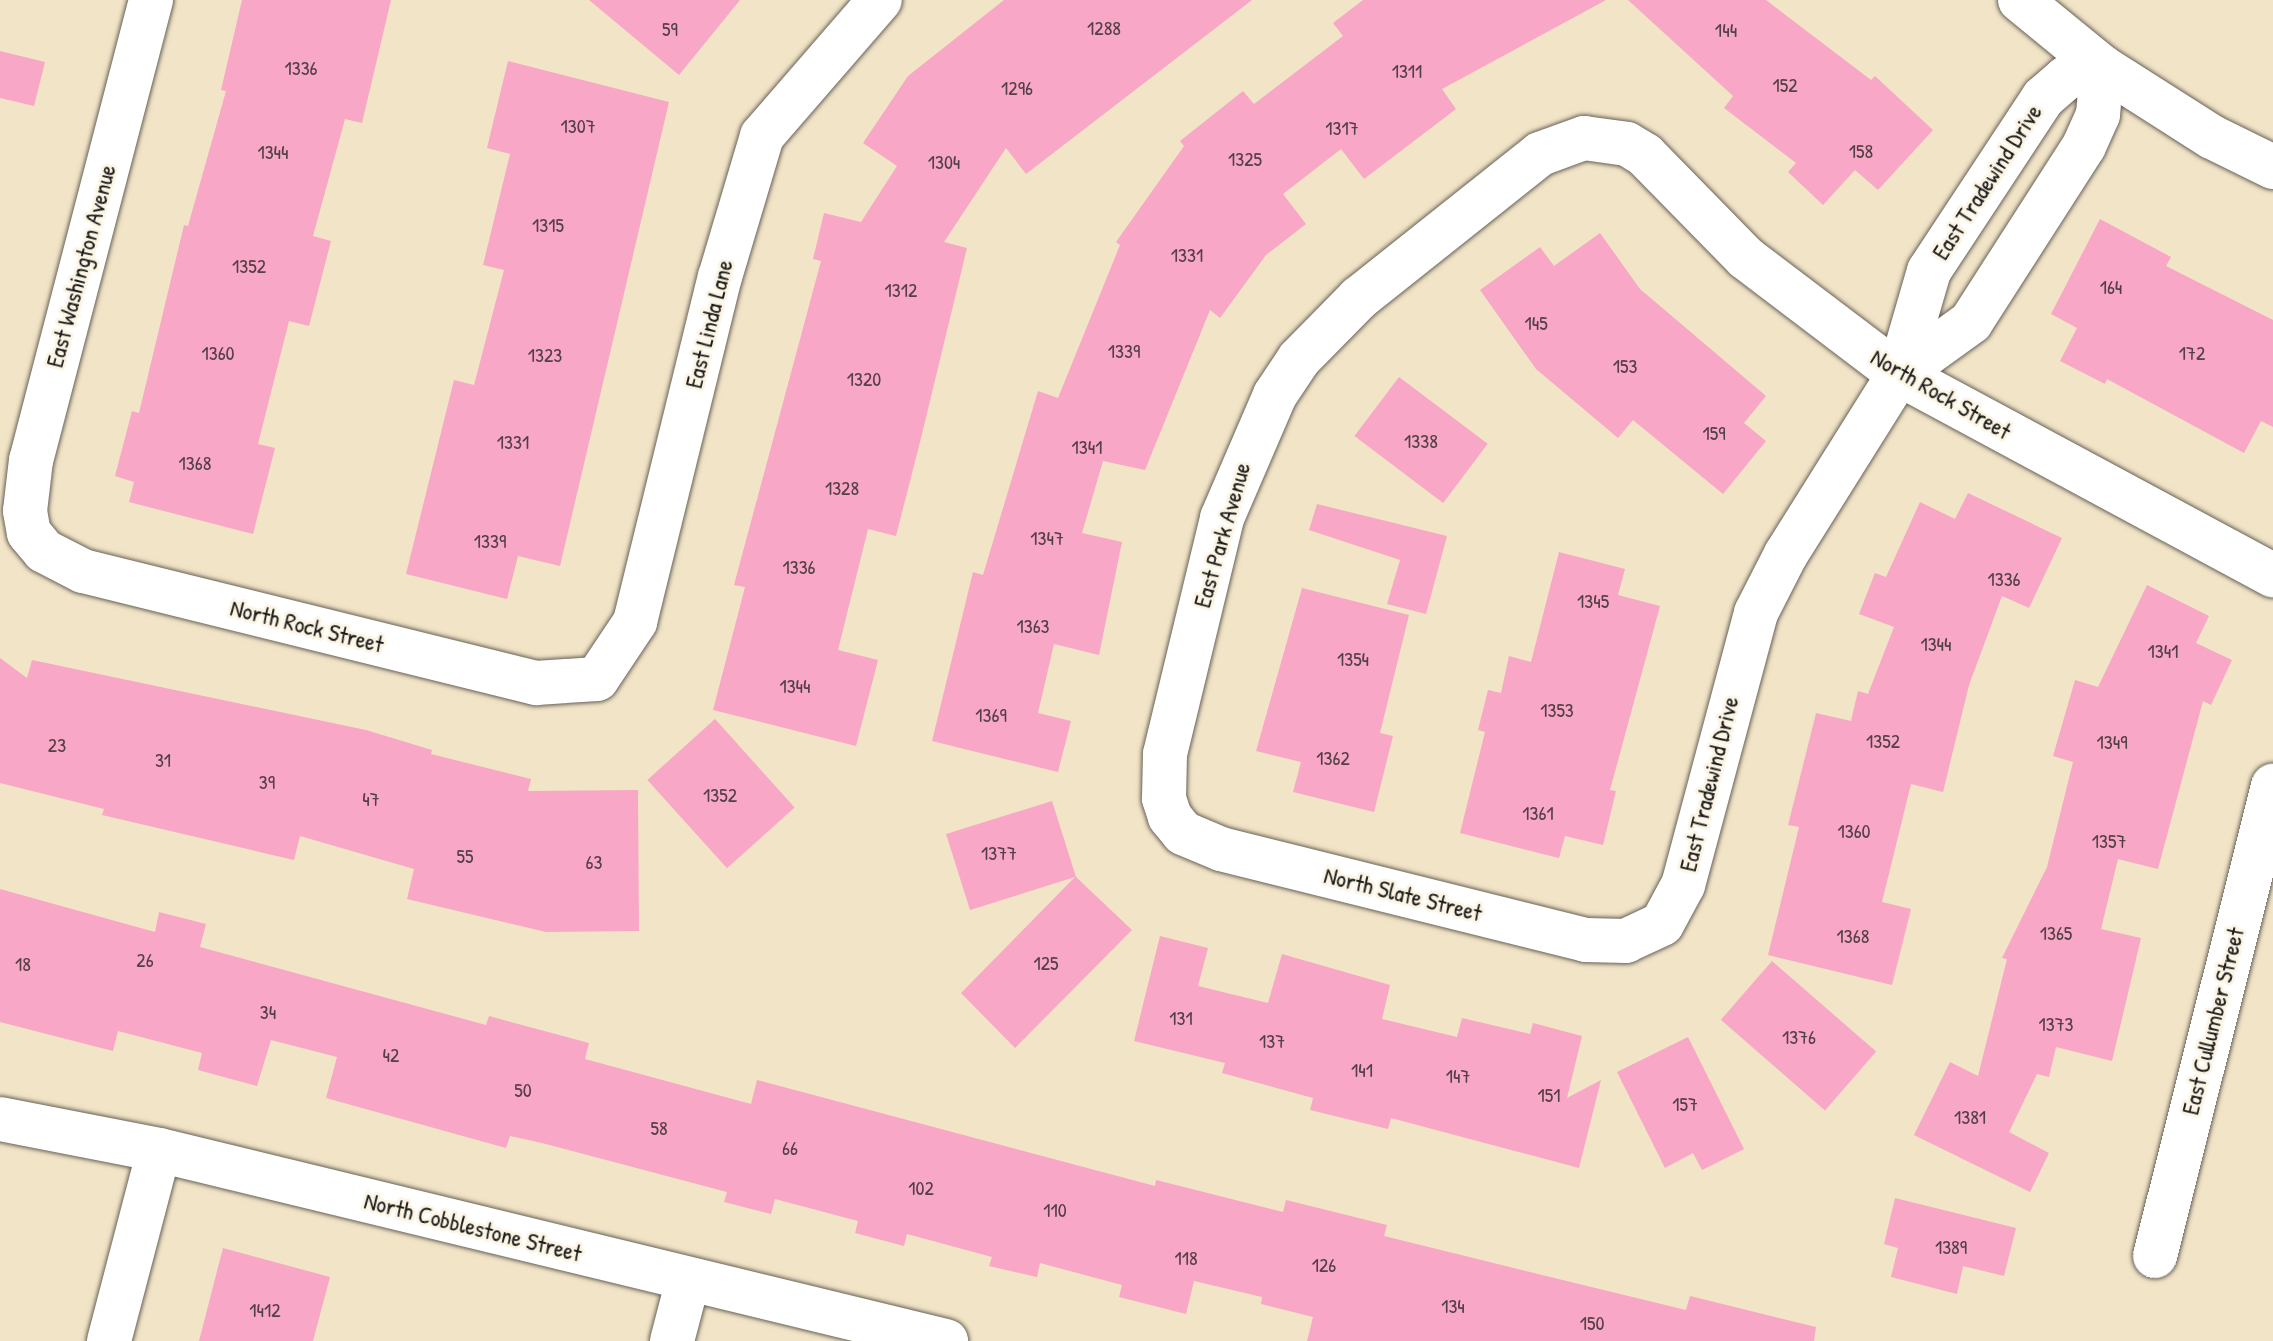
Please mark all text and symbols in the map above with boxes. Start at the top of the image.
house number: 1288 [1087,15,1121,39]
house number: 59 [662,16,678,40]
house number: 144 [1715,17,1737,41]
house number: 1336 [284,55,318,79]
house number: 1311 [1392,58,1422,82]
house number: 152 [1772,72,1798,96]
house number: 1296 [1001,75,1033,99]
street label: East Tradewind Drive [1926,99,2048,265]
house number: 1307 [560,113,596,137]
house number: 1317 [1325,115,1359,139]
house number: 158 [1849,138,1873,162]
house number: 1344 [257,139,289,163]
house number: 1325 [1228,146,1262,170]
house number: 1304 [928,149,960,173]
street label: East Washington Avenue [40,162,122,370]
house number: 1315 [532,212,564,236]
house number: 1331 [1171,242,1203,266]
house number: 1352 [232,253,266,277]
street label: East Linda Lane [679,257,739,391]
house number: 164 [2100,274,2122,298]
house number: 1312 [885,277,917,301]
house number: 145 [1524,310,1548,334]
house number: 1339 [1108,338,1140,362]
house number: 1360 [201,340,235,364]
house number: 172 [2179,340,2205,364]
house number: 1323 [528,342,562,366]
street label: North Rock Street [1866,342,2016,446]
house number: 153 [1613,353,1637,377]
house number: 1320 [847,366,881,390]
house number: 159 [1702,420,1726,444]
house number: 1338 [1404,428,1438,452]
house number: 1331 [497,429,529,453]
house number: 1341 [1072,434,1102,458]
house number: 1368 [179,450,211,474]
street label: East Park Avenue [1188,459,1256,611]
house number: 1328 [825,475,859,499]
house number: 1347 [1030,525,1064,549]
house number: 1339 [474,528,506,552]
house number: 1336 [782,554,816,578]
house number: 1336 [1987,566,2021,590]
house number: 1345 [1577,588,1609,612]
street label: North Rock Street [227,593,387,659]
house number: 1363 [1016,613,1050,637]
house number: 1344 [1920,631,1952,655]
house number: 1341 [2148,638,2178,662]
house number: 1354 [1337,646,1369,670]
house number: 1344 [779,673,811,697]
street label: East Tradewind Drive [1673,694,1745,874]
house number: 1353 [1540,697,1574,721]
house number: 1369 [975,702,1007,726]
house number: 1352 [1866,728,1900,752]
house number: 1349 [2096,729,2128,753]
house number: 23 [48,732,66,756]
house number: 1362 [1316,745,1350,769]
house number: 31 [155,747,171,771]
house number: 39 [259,769,275,793]
house number: 1352 [703,782,737,806]
house number: 47 [362,786,380,810]
house number: 1361 [1522,800,1554,824]
house number: 1360 [1837,818,1871,842]
house number: 1357 [2092,828,2126,852]
house number: 1377 [981,840,1017,864]
house number: 55 [457,843,473,867]
house number: 63 [586,849,602,873]
street label: North Slate Street [1321,860,1485,928]
house number: 1365 [2040,920,2072,944]
house number: 1368 [1837,923,1869,947]
street label: East Cullumber Street [2176,924,2250,1118]
house number: 26 [136,947,154,971]
house number: 125 [1033,950,1059,974]
house number: 18 [15,951,31,975]
house number: 34 [260,999,276,1023]
house number: 131 [1169,1005,1193,1029]
house number: 1373 [2038,1011,2074,1035]
house number: 1376 [1782,1024,1816,1048]
house number: 137 [1259,1028,1285,1052]
house number: 42 [383,1042,399,1066]
house number: 141 [1351,1057,1373,1081]
house number: 147 [1446,1063,1470,1087]
house number: 50 [514,1077,532,1101]
house number: 151 [1538,1082,1560,1106]
house number: 157 [1672,1091,1698,1115]
house number: 1381 [1954,1104,1986,1128]
house number: 58 [650,1115,668,1139]
house number: 66 [782,1135,798,1159]
house number: 102 [908,1175,934,1199]
street label: North Cobblestone Street [361,1186,585,1268]
house number: 110 [1043,1197,1067,1221]
house number: 1389 [1935,1234,1967,1258]
house number: 118 [1174,1245,1198,1269]
house number: 126 [1312,1252,1336,1276]
house number: 134 [1441,1293,1465,1317]
house number: 1412 [249,1297,281,1321]
house number: 150 [1580,1310,1604,1334]

